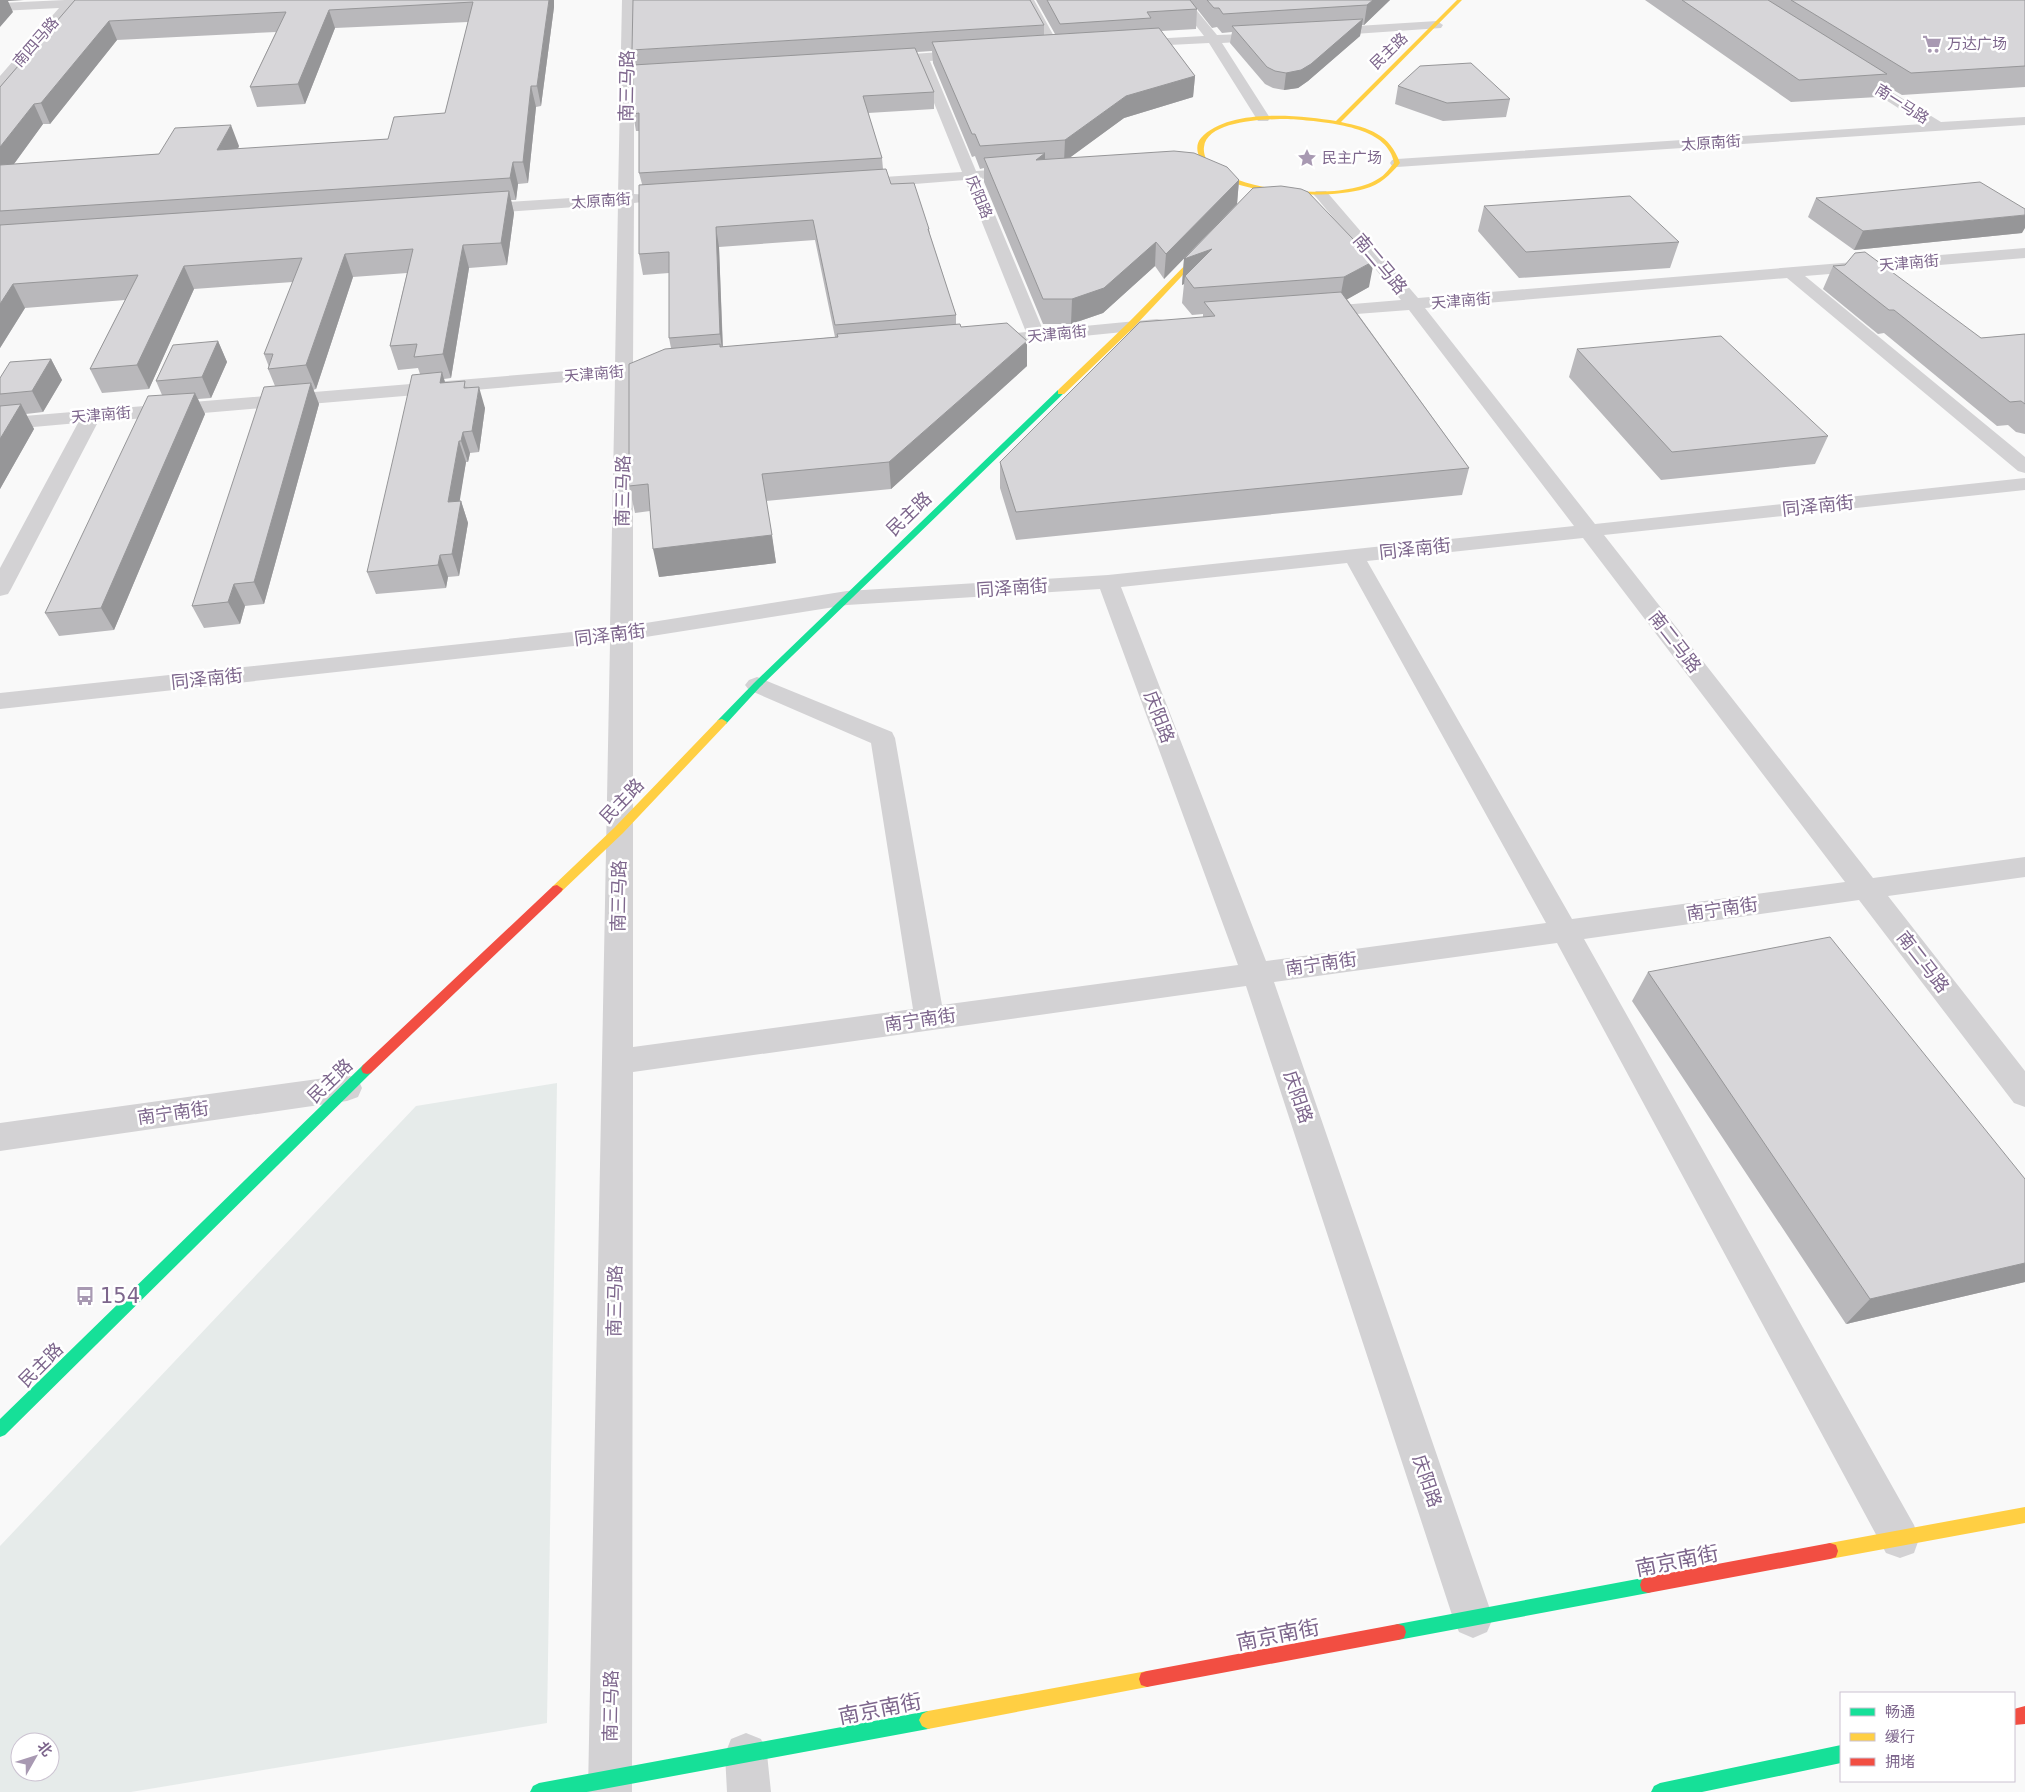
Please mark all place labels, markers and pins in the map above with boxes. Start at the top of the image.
supermarket icon: 万达广场 [1921,33,1943,55]
place label: 万达广场 [1947,35,2007,53]
place icon: 民主广场 [1296,147,1318,169]
place label: 民主广场 [1322,149,1382,167]
place label: 154 [100,1284,140,1308]
bus stop icon: 154 [74,1285,96,1307]

